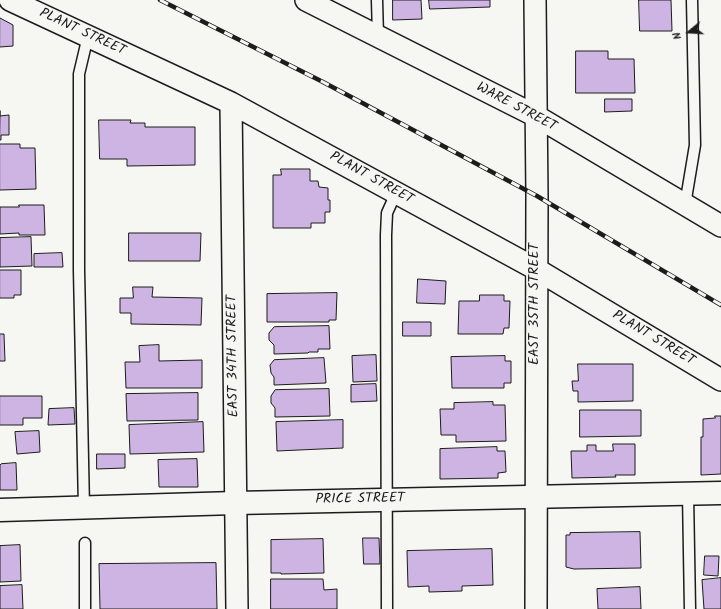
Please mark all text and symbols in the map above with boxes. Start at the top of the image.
street label: PLANT STREET [36,6,128,60]
north arrow [669,12,709,52]
text: N [668,30,687,42]
street label: WARE STREET [473,80,559,136]
street label: PLANT STREET [326,149,416,209]
street label: EAST 35TH STREET [528,243,544,365]
street label: EAST 34TH STREET [225,295,243,417]
street label: PLANT STREET [609,308,697,370]
street label: PRICE STREET [315,491,405,509]

